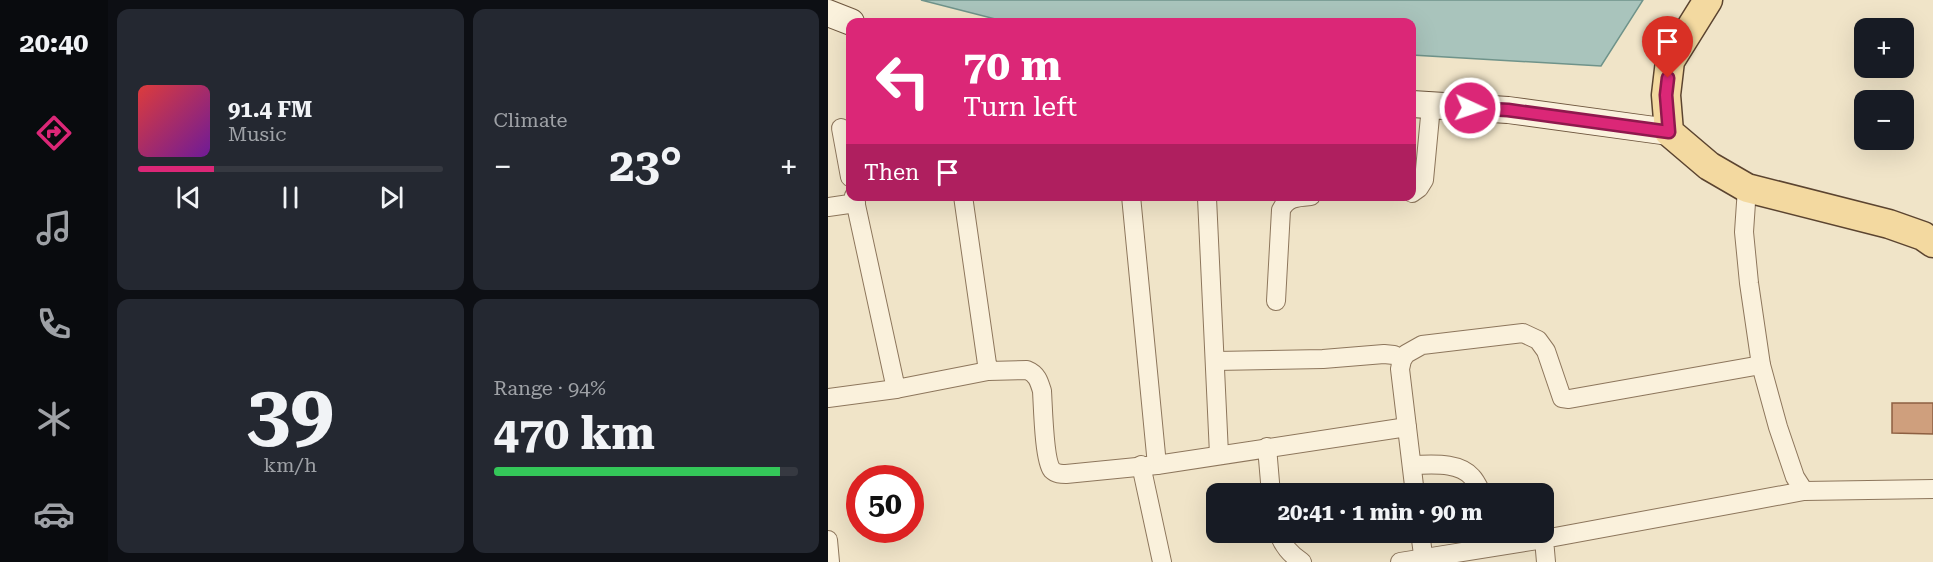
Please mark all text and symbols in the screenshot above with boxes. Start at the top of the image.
pin [1642,16,1693,78]
map controls [1854,18,1914,150]
button: + [1854,18,1914,78]
icon: arrive [1651,25,1684,58]
text: 20:40 [20,27,88,59]
text: 70 m [963,41,1061,90]
icon: left [864,42,942,120]
position arrow [1438,76,1502,140]
button: − [1854,90,1914,150]
text: Turn left [963,91,1077,123]
text: 91.4 FM [228,97,312,122]
text: Climate [494,108,568,132]
icon: directions [33,112,75,154]
text: Music [228,122,287,146]
text: 23° [609,139,682,192]
text: − [494,147,512,186]
text: + [780,147,798,186]
icon: arrive [931,156,964,189]
text: Then [864,160,919,185]
icon: previous [172,181,205,214]
icon: pause [274,181,307,214]
icon: next [375,181,408,214]
icon: music [33,207,75,249]
icon: phone [33,303,75,345]
text: 39 [247,368,334,459]
text: Range · 94% [494,376,606,400]
icon: climate [33,398,75,440]
text: 470 km [494,407,655,460]
text: km/h [263,453,317,477]
speed limit sign: 50 [846,465,924,543]
icon: car [33,493,75,535]
text: 20:41 · 1 min · 90 m [1278,500,1482,525]

